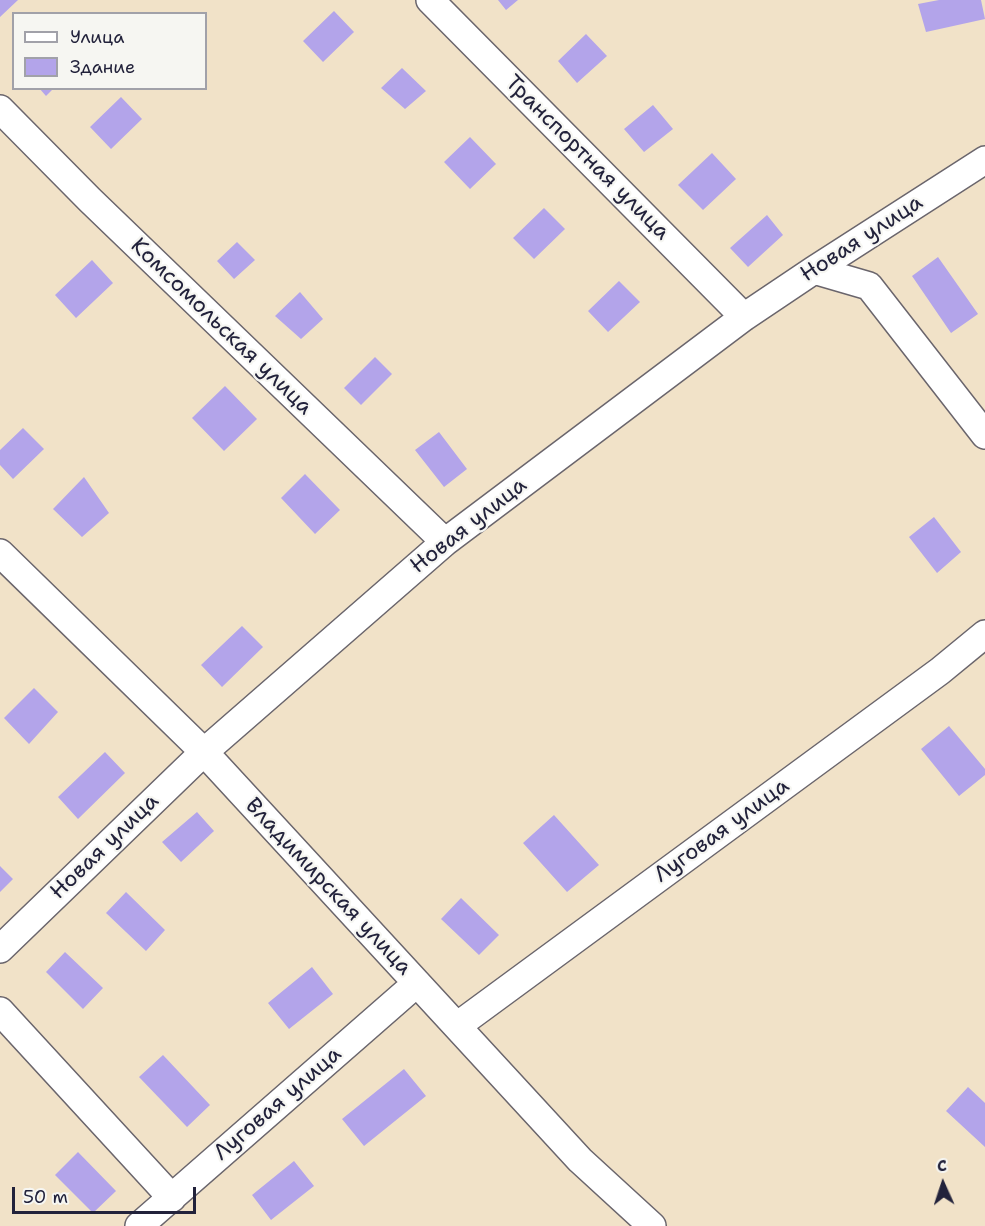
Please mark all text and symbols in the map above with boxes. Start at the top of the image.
legend [12,12,207,90]
text: Улица [70,25,124,49]
text: Здание [70,55,135,79]
street label: Транспортная улица [499,70,675,246]
street label: Новая улица [796,190,928,288]
street label: Комсомольская улица [125,233,317,421]
street label: Новая улица [406,472,532,580]
street label: Луговая улица [649,773,795,889]
street label: Новая улица [45,789,165,905]
street label: Владимирская улица [239,793,417,981]
street label: Луговая улица [209,1041,347,1167]
north arrow [913,1154,973,1214]
text: С [937,1155,947,1176]
scale bar [15,1175,200,1213]
text: 50 m [23,1185,68,1209]

